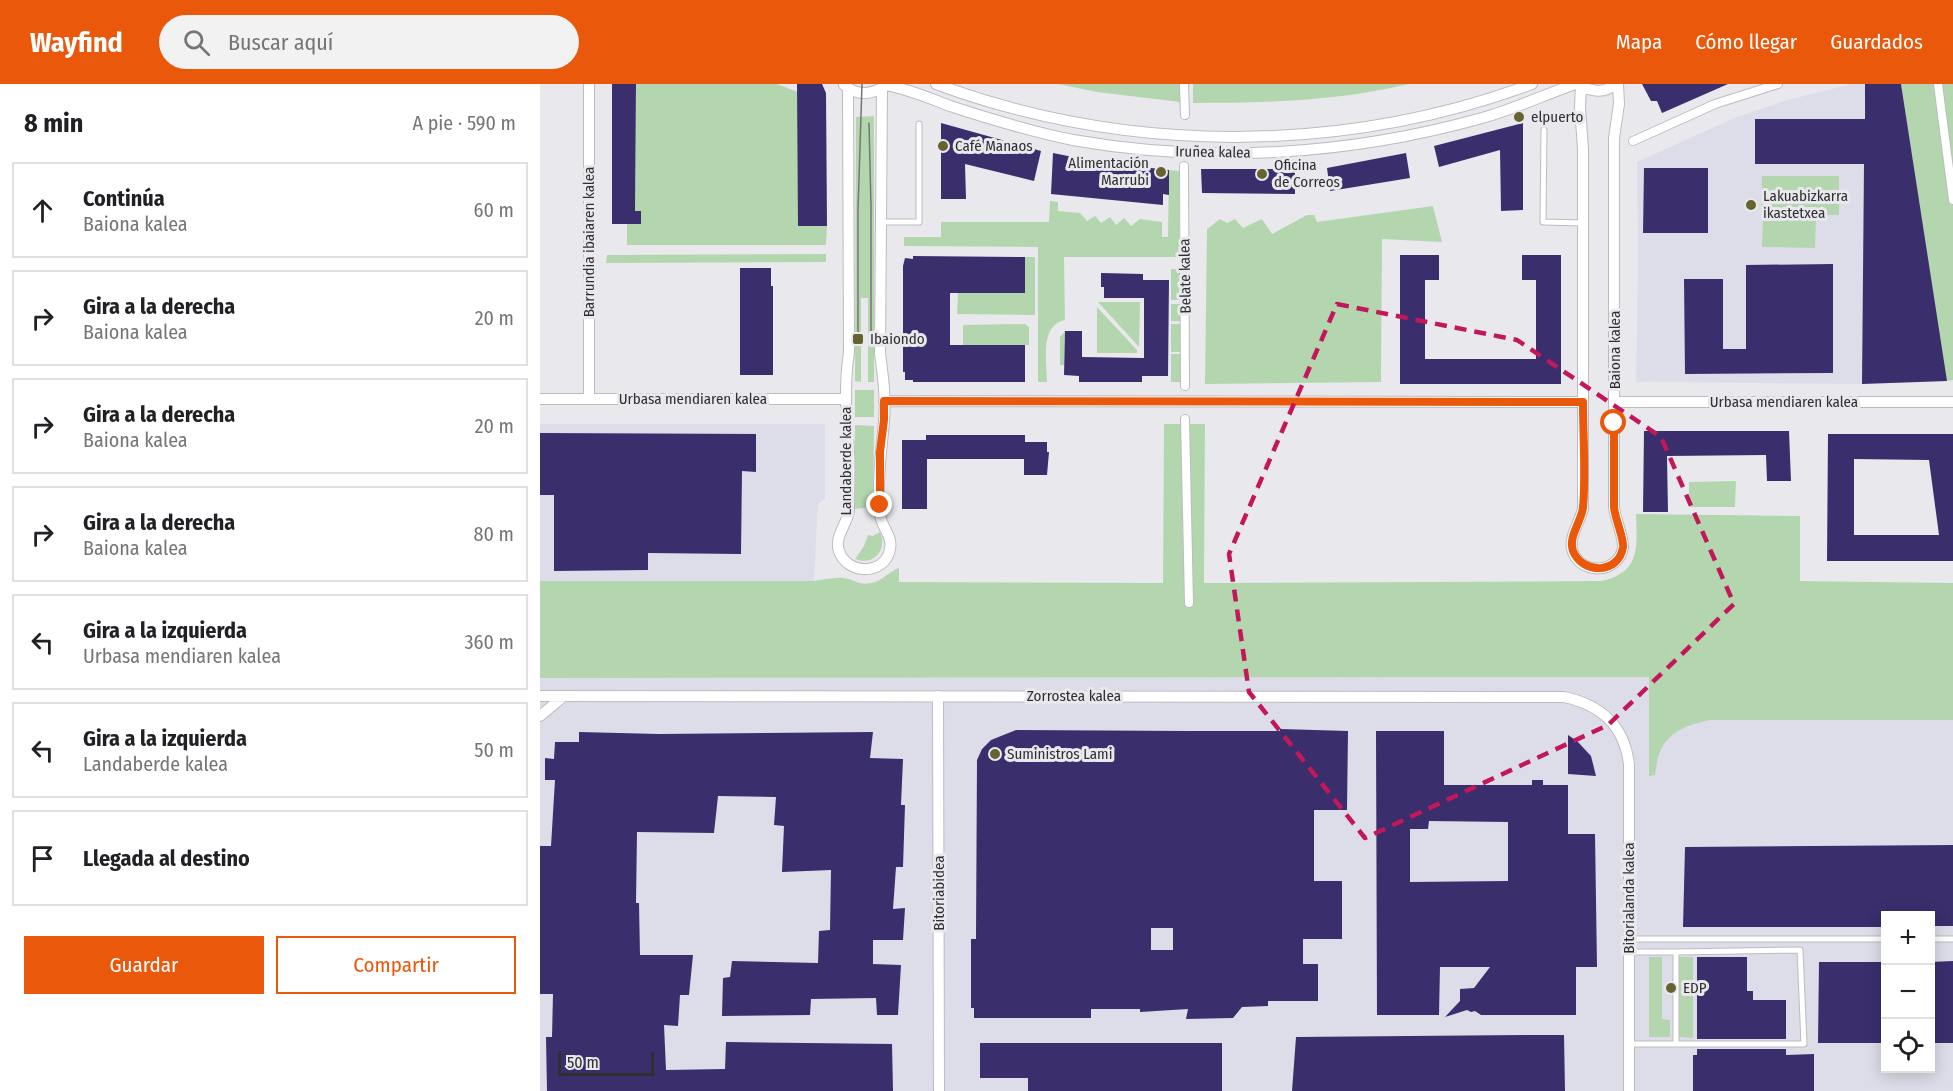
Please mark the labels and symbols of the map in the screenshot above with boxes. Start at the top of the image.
place label: elpuerto [1531,108,1584,126]
marker: elpuerto [1512,110,1526,124]
place label: Café Manaos [955,137,1033,155]
marker: Café Manaos [936,139,950,153]
street label: Iruñea kalea [1175,142,1251,162]
place label: Alimentación Marrubi [1068,154,1149,189]
place label: Oficina de Correos [1274,156,1340,191]
marker: Alimentación Marrubi [1154,165,1168,179]
street label: Barrundia ibaiaren kalea [580,167,598,317]
marker: Oficina de Correos [1255,167,1269,181]
place label: Lakuabizkarra ikastetxea [1763,187,1848,222]
marker: Lakuabizkarra ikastetxea [1744,198,1758,212]
street label: Belate kalea [1175,238,1195,314]
street label: Baiona kalea [1606,311,1624,389]
place label: Ibaiondo [870,330,925,348]
marker: Ibaiondo [851,332,865,346]
street label: Urbasa mendiaren kalea [619,390,767,408]
street label: Urbasa mendiaren kalea [1710,393,1858,411]
street label: Landaberde kalea [837,407,855,515]
route start [1600,409,1626,435]
route end [866,491,892,517]
street label: Zorrostea kalea [1027,687,1121,705]
place label: Suministros Lami [1007,745,1112,763]
marker: Suministros Lami [988,747,1002,761]
street label: Bitorialanda kalea [1620,842,1638,954]
street label: Bitoriabidea [930,855,948,931]
place label: EDP [1683,979,1707,997]
marker: EDP [1664,981,1678,995]
scale bar [558,1049,654,1076]

